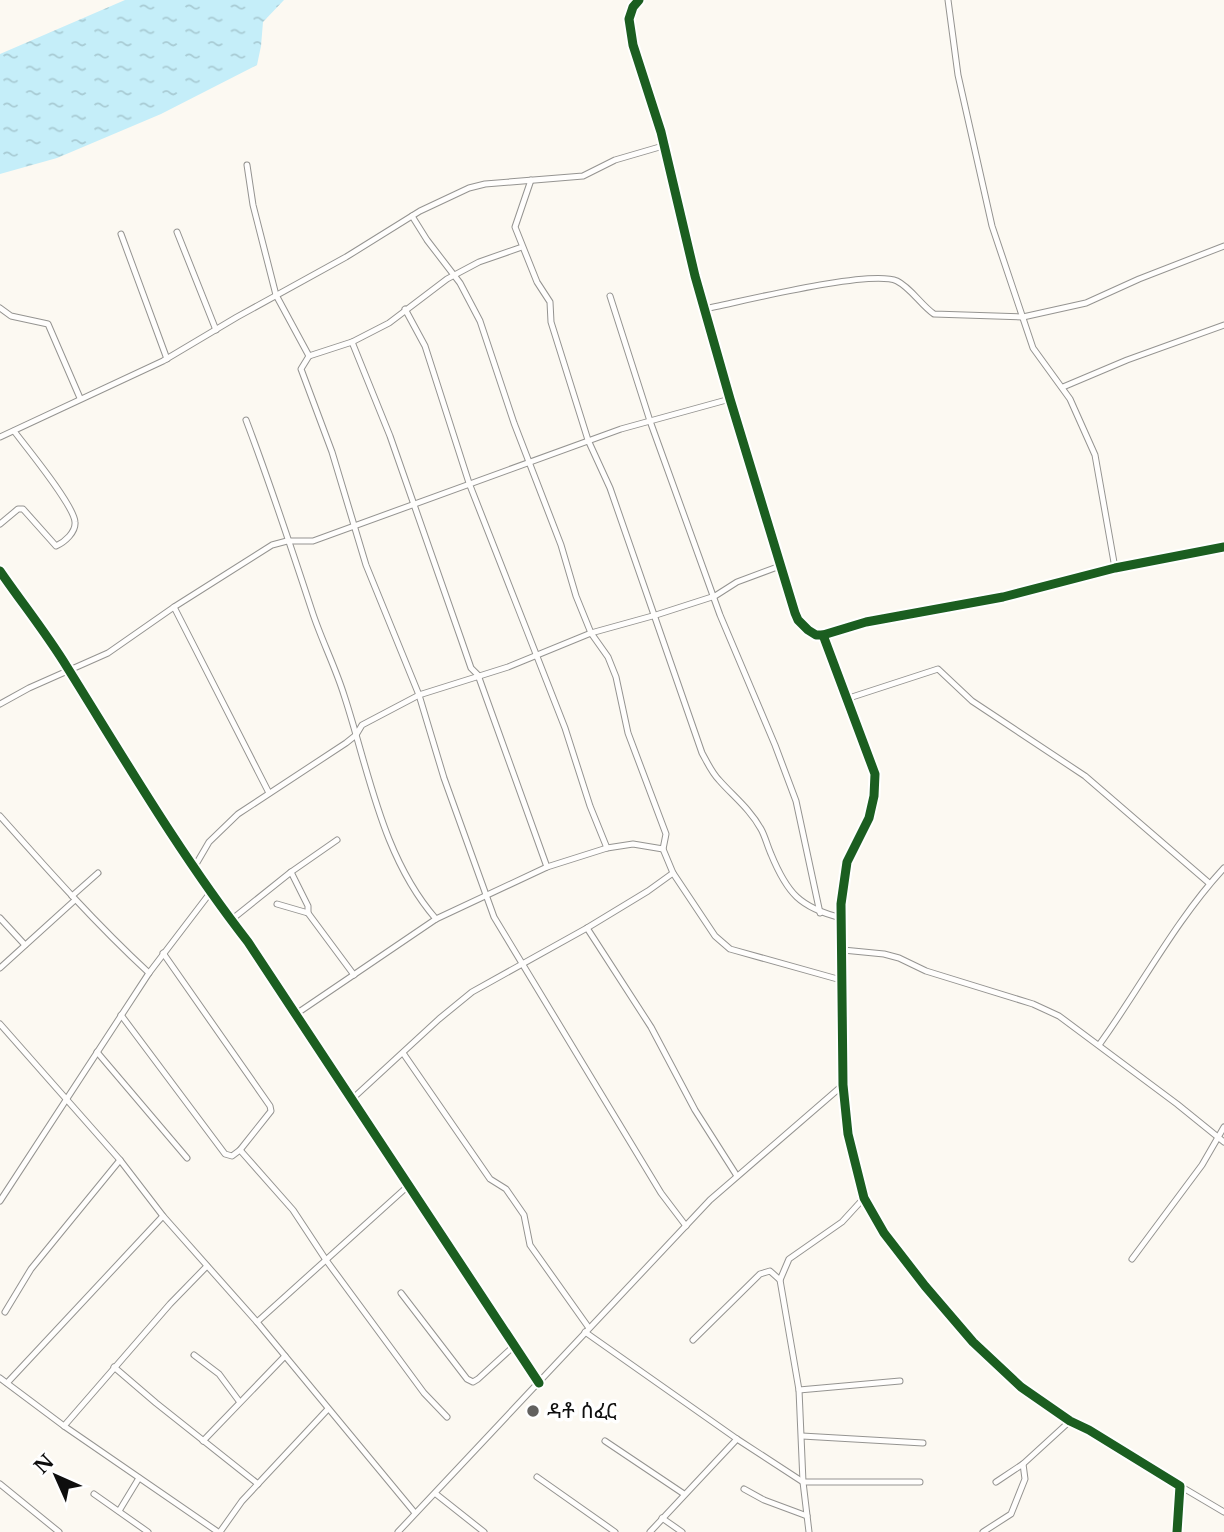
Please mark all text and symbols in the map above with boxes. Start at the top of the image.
place label: ዳቶ ሰፈር [547,1398,617,1424]
marker: ዳቶ ሰፈር [525,1403,541,1419]
north arrow [21,1441,91,1511]
text: N [30,1450,59,1479]

